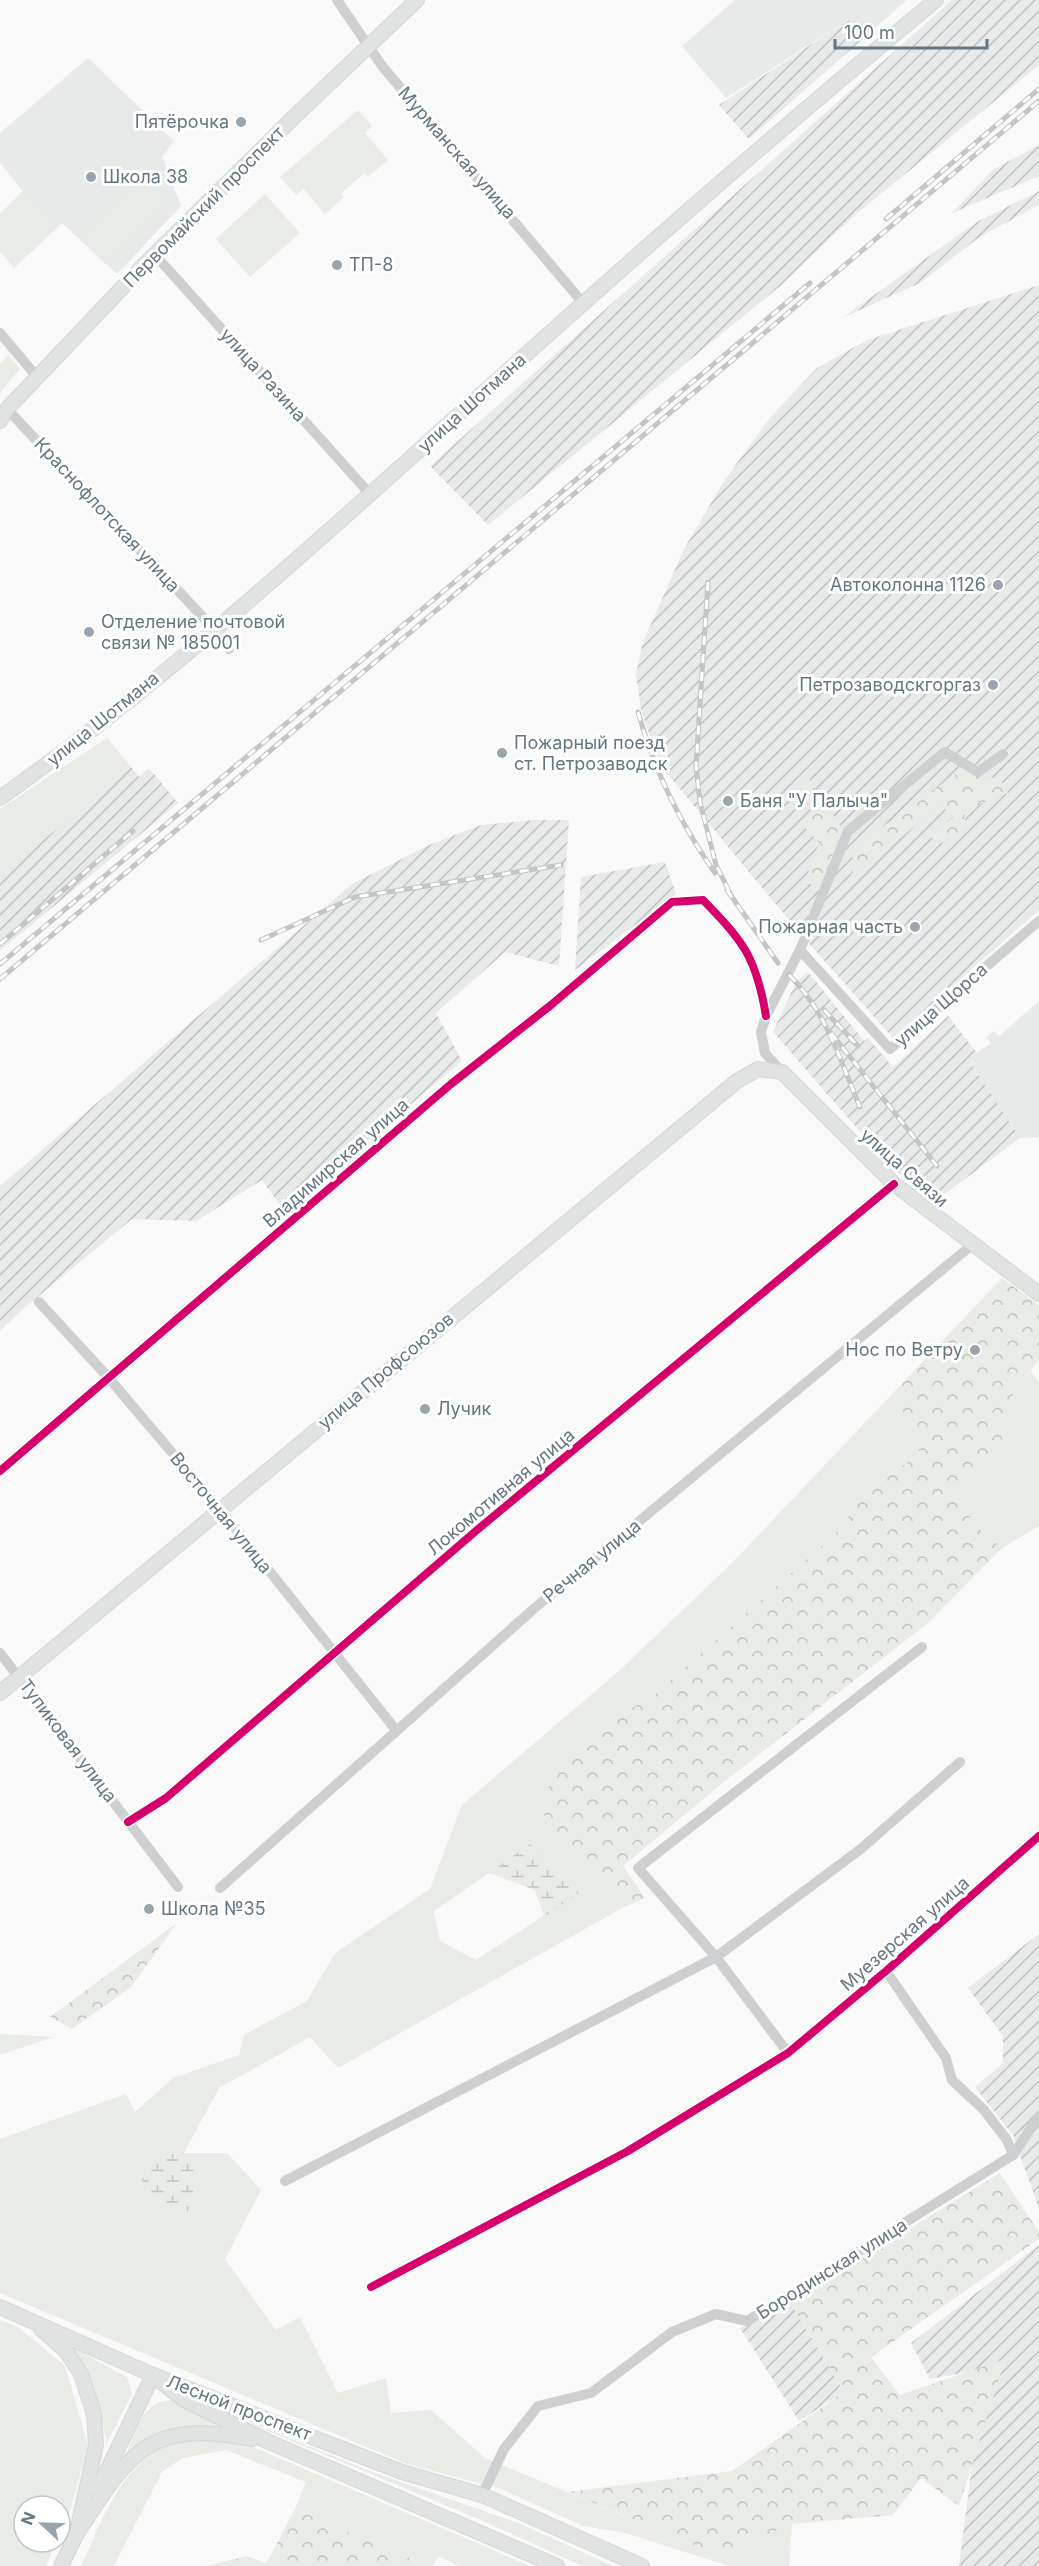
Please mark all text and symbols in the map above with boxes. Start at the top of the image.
scale bar [835,12,986,50]
text: 100 m [844,22,895,43]
street label: Мурманская улица [394,82,521,223]
place label: Пятёрочка [135,111,229,132]
marker: Пятёрочка [234,115,248,129]
street label: Первомайский проспект [119,121,289,291]
place label: Школа 38 [103,166,188,187]
marker: Школа 38 [84,170,98,184]
place label: ТП-8 [349,254,393,275]
marker: ТП-8 [330,258,344,272]
street label: улица Разина [216,324,311,426]
street label: улица Шотмана [413,349,530,456]
street label: Краснофлотская улица [30,433,184,596]
place label: Автоколонна 1126 [830,574,986,595]
marker: Автоколонна 1126 [991,578,1005,592]
place label: Отделение почтовой связи № 185001 [101,611,285,653]
marker: Отделение почтовой связи № 185001 [82,625,96,639]
street label: улица Шотмана [43,667,163,770]
place label: Петрозаводскгоргаз [799,674,981,695]
marker: Петрозаводскгоргаз [986,678,1000,692]
place label: Пожарный поезд ст. Петрозаводск [514,732,668,774]
marker: Пожарный поезд ст. Петрозаводск [495,746,509,760]
place label: Баня "У Палыча" [740,790,888,811]
marker: Баня "У Палыча" [721,794,735,808]
place label: Пожарная часть [758,916,903,937]
marker: Пожарная часть [908,920,922,934]
street label: улица Щорса [890,959,991,1051]
street label: Владимирская улица [259,1094,413,1232]
street label: улица Связи [856,1124,952,1211]
street label: улица Профсоюзов [314,1308,458,1433]
place label: Нос по Ветру [845,1339,963,1360]
marker: Нос по Ветру [968,1343,982,1357]
place label: Лучик [437,1398,492,1419]
marker: Лучик [418,1402,432,1416]
street label: Локомотивная улица [423,1424,578,1559]
street label: Восточная улица [166,1448,277,1577]
street label: Речная улица [539,1515,645,1606]
street label: Тупиковая улица [15,1675,121,1806]
street label: Муезерская улица [836,1872,973,1995]
place label: Школа №35 [161,1898,266,1919]
marker: Школа №35 [142,1902,156,1916]
street label: Бородинская улица [753,2214,911,2323]
street label: Лесной проспект [164,2370,315,2445]
north arrow [12,2494,72,2554]
text: N [17,2509,40,2528]

